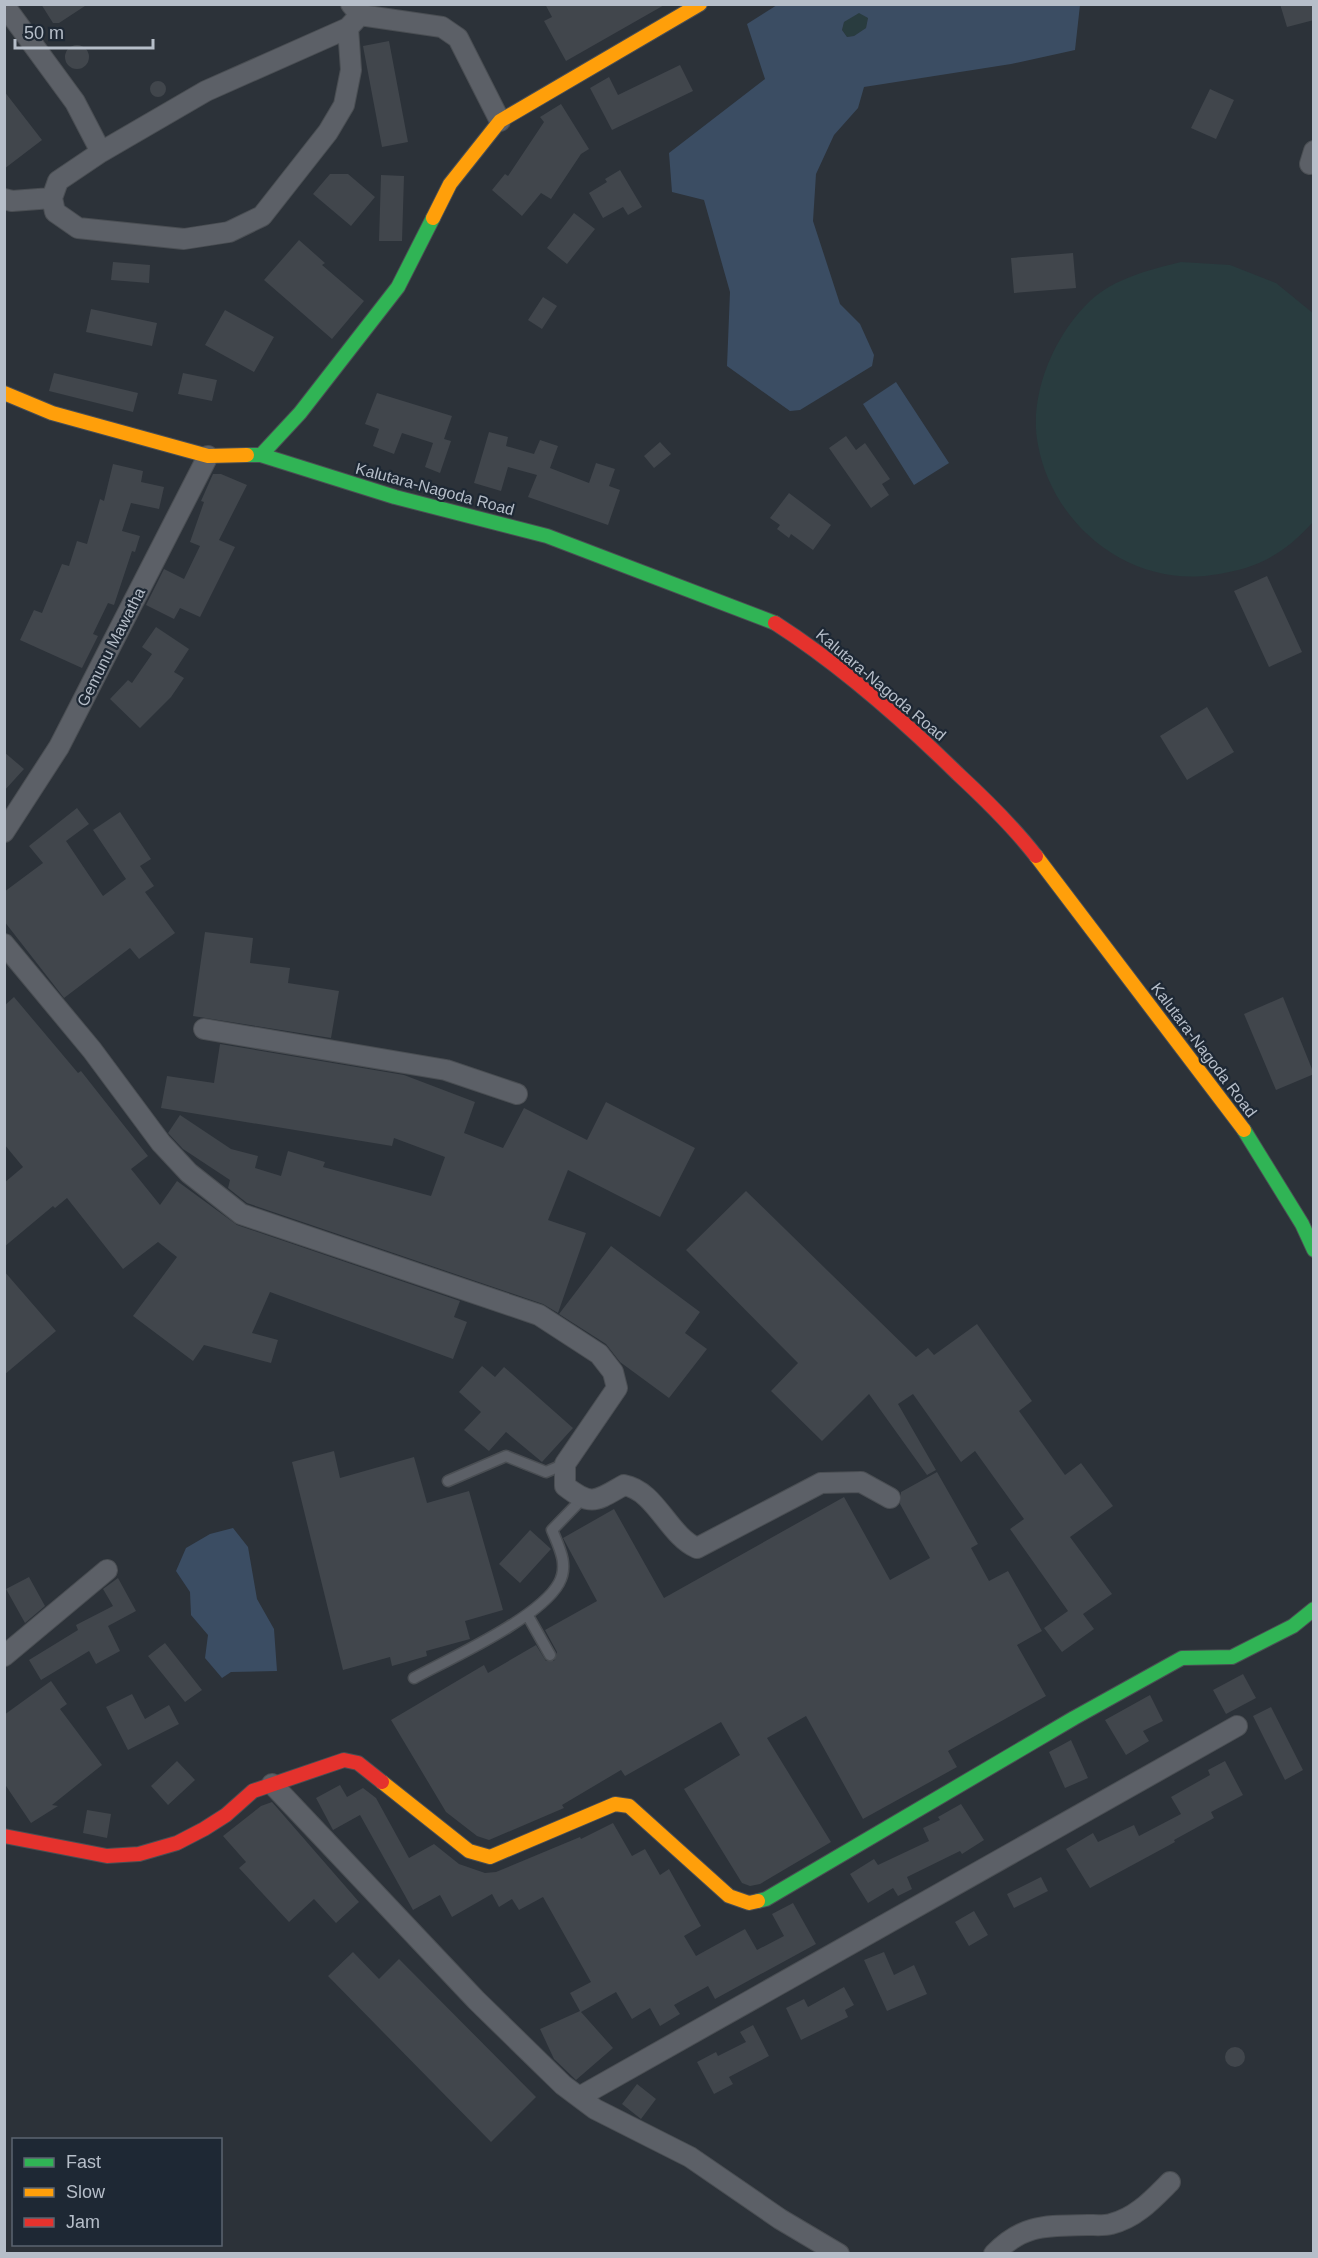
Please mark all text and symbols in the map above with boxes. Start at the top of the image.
scale bar [15,12,153,50]
text: 50 m [24,23,64,43]
street label: Kalutara-Nagoda Road [354,460,516,518]
street label: Gemunu Mawatha [74,585,148,709]
street label: Kalutara-Nagoda Road [813,626,949,744]
street label: Kalutara-Nagoda Road [1148,980,1260,1120]
legend [12,2138,222,2246]
text: Fast [66,2152,101,2172]
text: Slow [66,2182,106,2202]
text: Jam [66,2212,100,2232]

